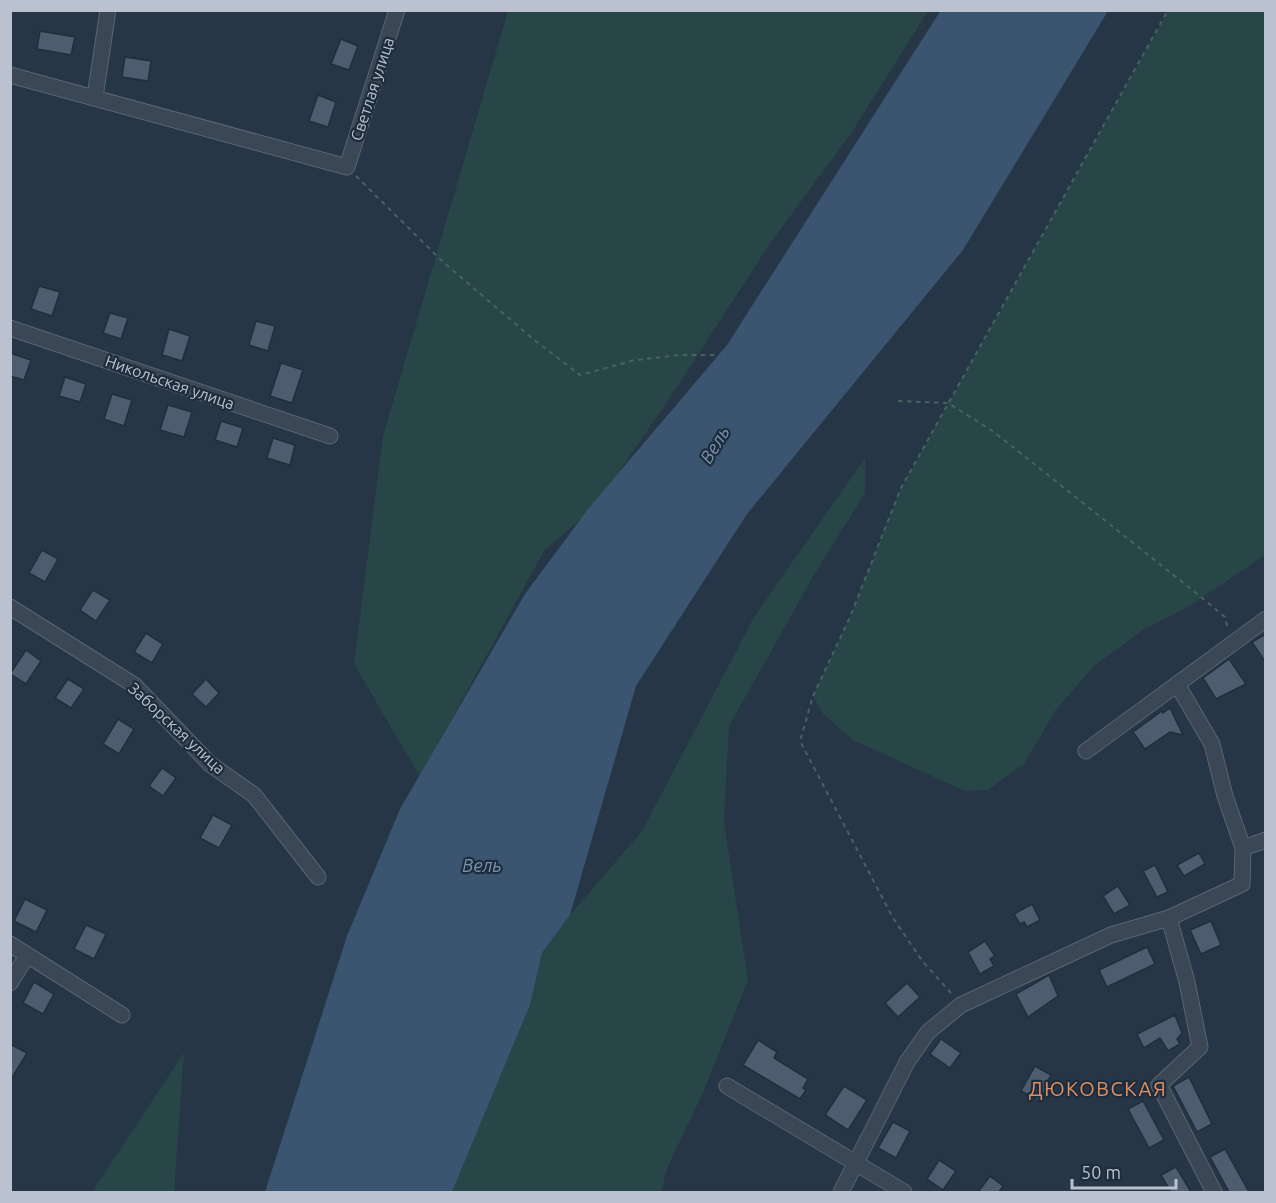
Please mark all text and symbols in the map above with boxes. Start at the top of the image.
street label: Светлая улица [347,35,397,143]
street label: Никольская улица [103,351,237,413]
water label: Вель [695,422,733,466]
street label: Заборская улица [125,679,229,777]
water label: Вель [462,855,502,875]
district label: ДЮКОВСКАЯ [1029,1077,1167,1100]
scale bar [1072,1152,1176,1190]
text: 50 m [1081,1162,1121,1182]

